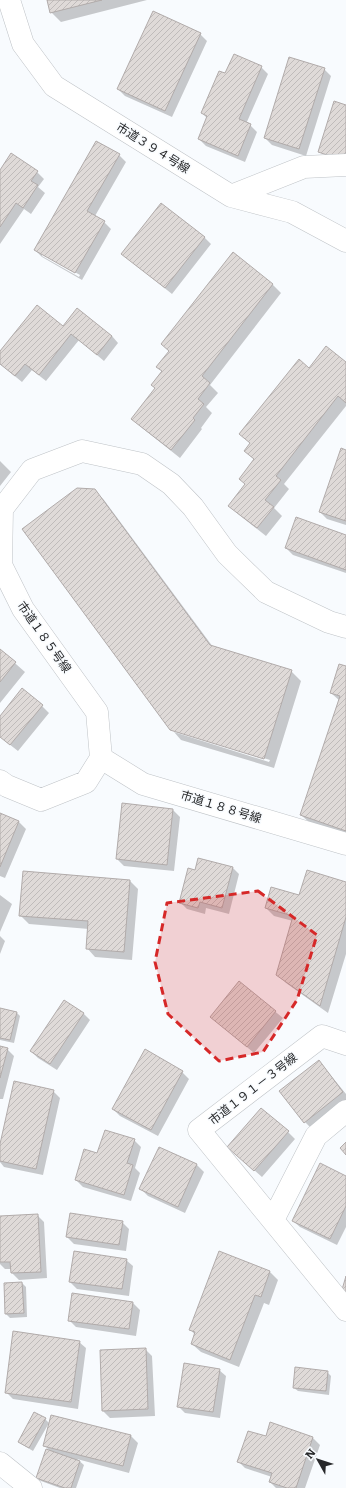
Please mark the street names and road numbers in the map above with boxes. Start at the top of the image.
street label: 市道３９４号線 [113,117,194,177]
street label: 市道１８５号線 [13,597,76,676]
street label: 市道１８８号線 [178,785,264,827]
street label: 市道１９１－３号線 [204,1048,300,1129]

